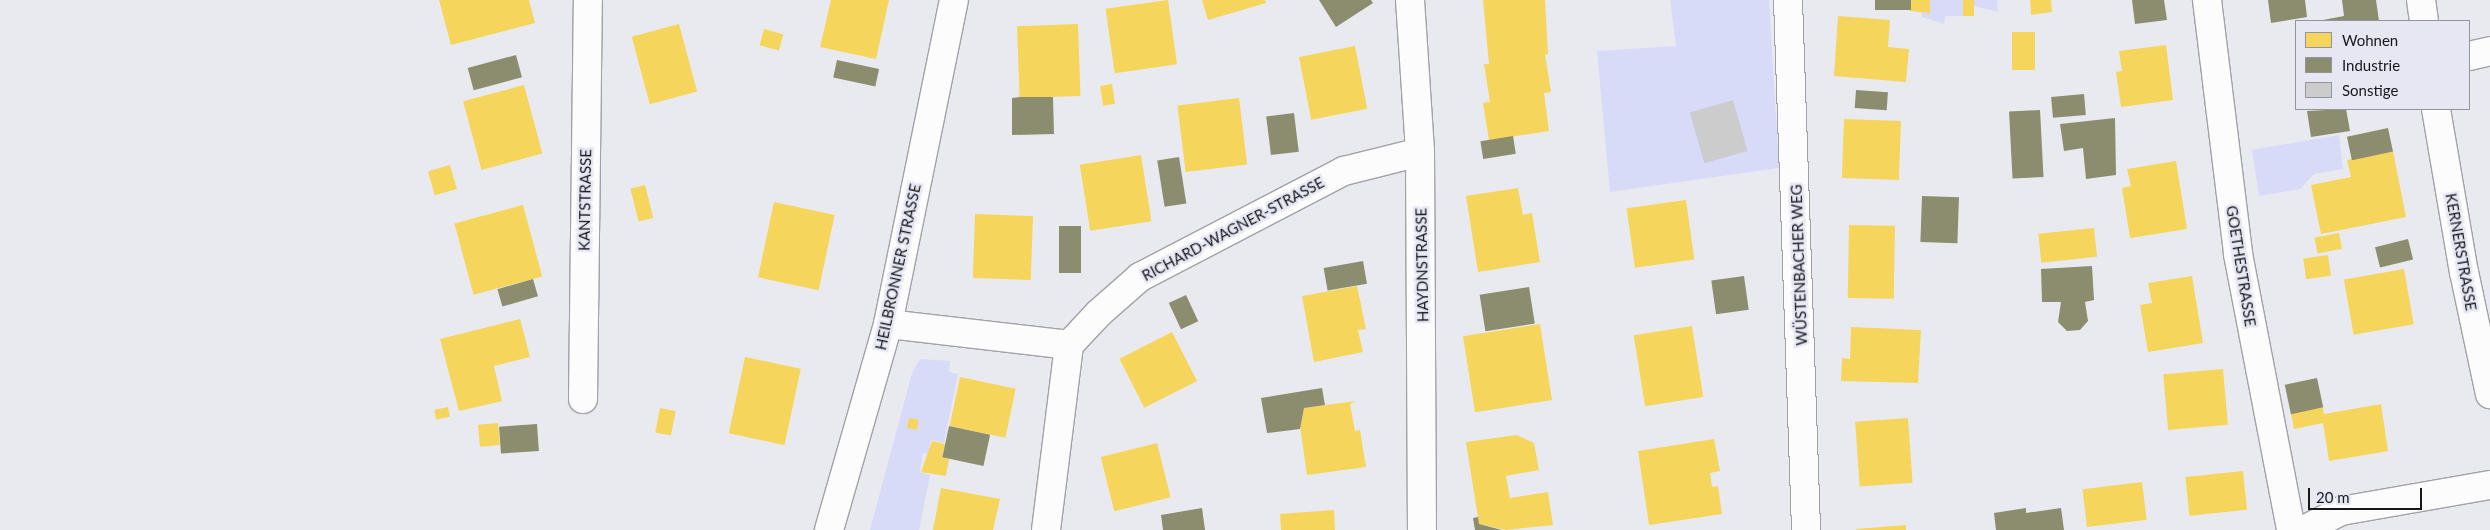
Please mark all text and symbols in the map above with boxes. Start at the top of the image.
legend [2295,20,2470,110]
text: Wohnen [2342,31,2398,49]
text: Industrie [2342,56,2400,74]
text: Sonstige [2342,81,2398,99]
street label: KANTSTRASSE [575,149,595,251]
street label: RICHARD-WAGNER-STRASSE [1139,173,1327,285]
street label: HEILBRONNER STRASSE [872,182,924,352]
street label: WÜSTENBACHER WEG [1787,184,1811,346]
street label: KERNERSTRASSE [2442,192,2480,312]
street label: GOETHESTRASSE [2223,204,2259,328]
street label: HAYDNSTRASSE [1412,208,1432,322]
scale bar [2310,478,2424,510]
text: 20 m [2316,488,2350,506]

